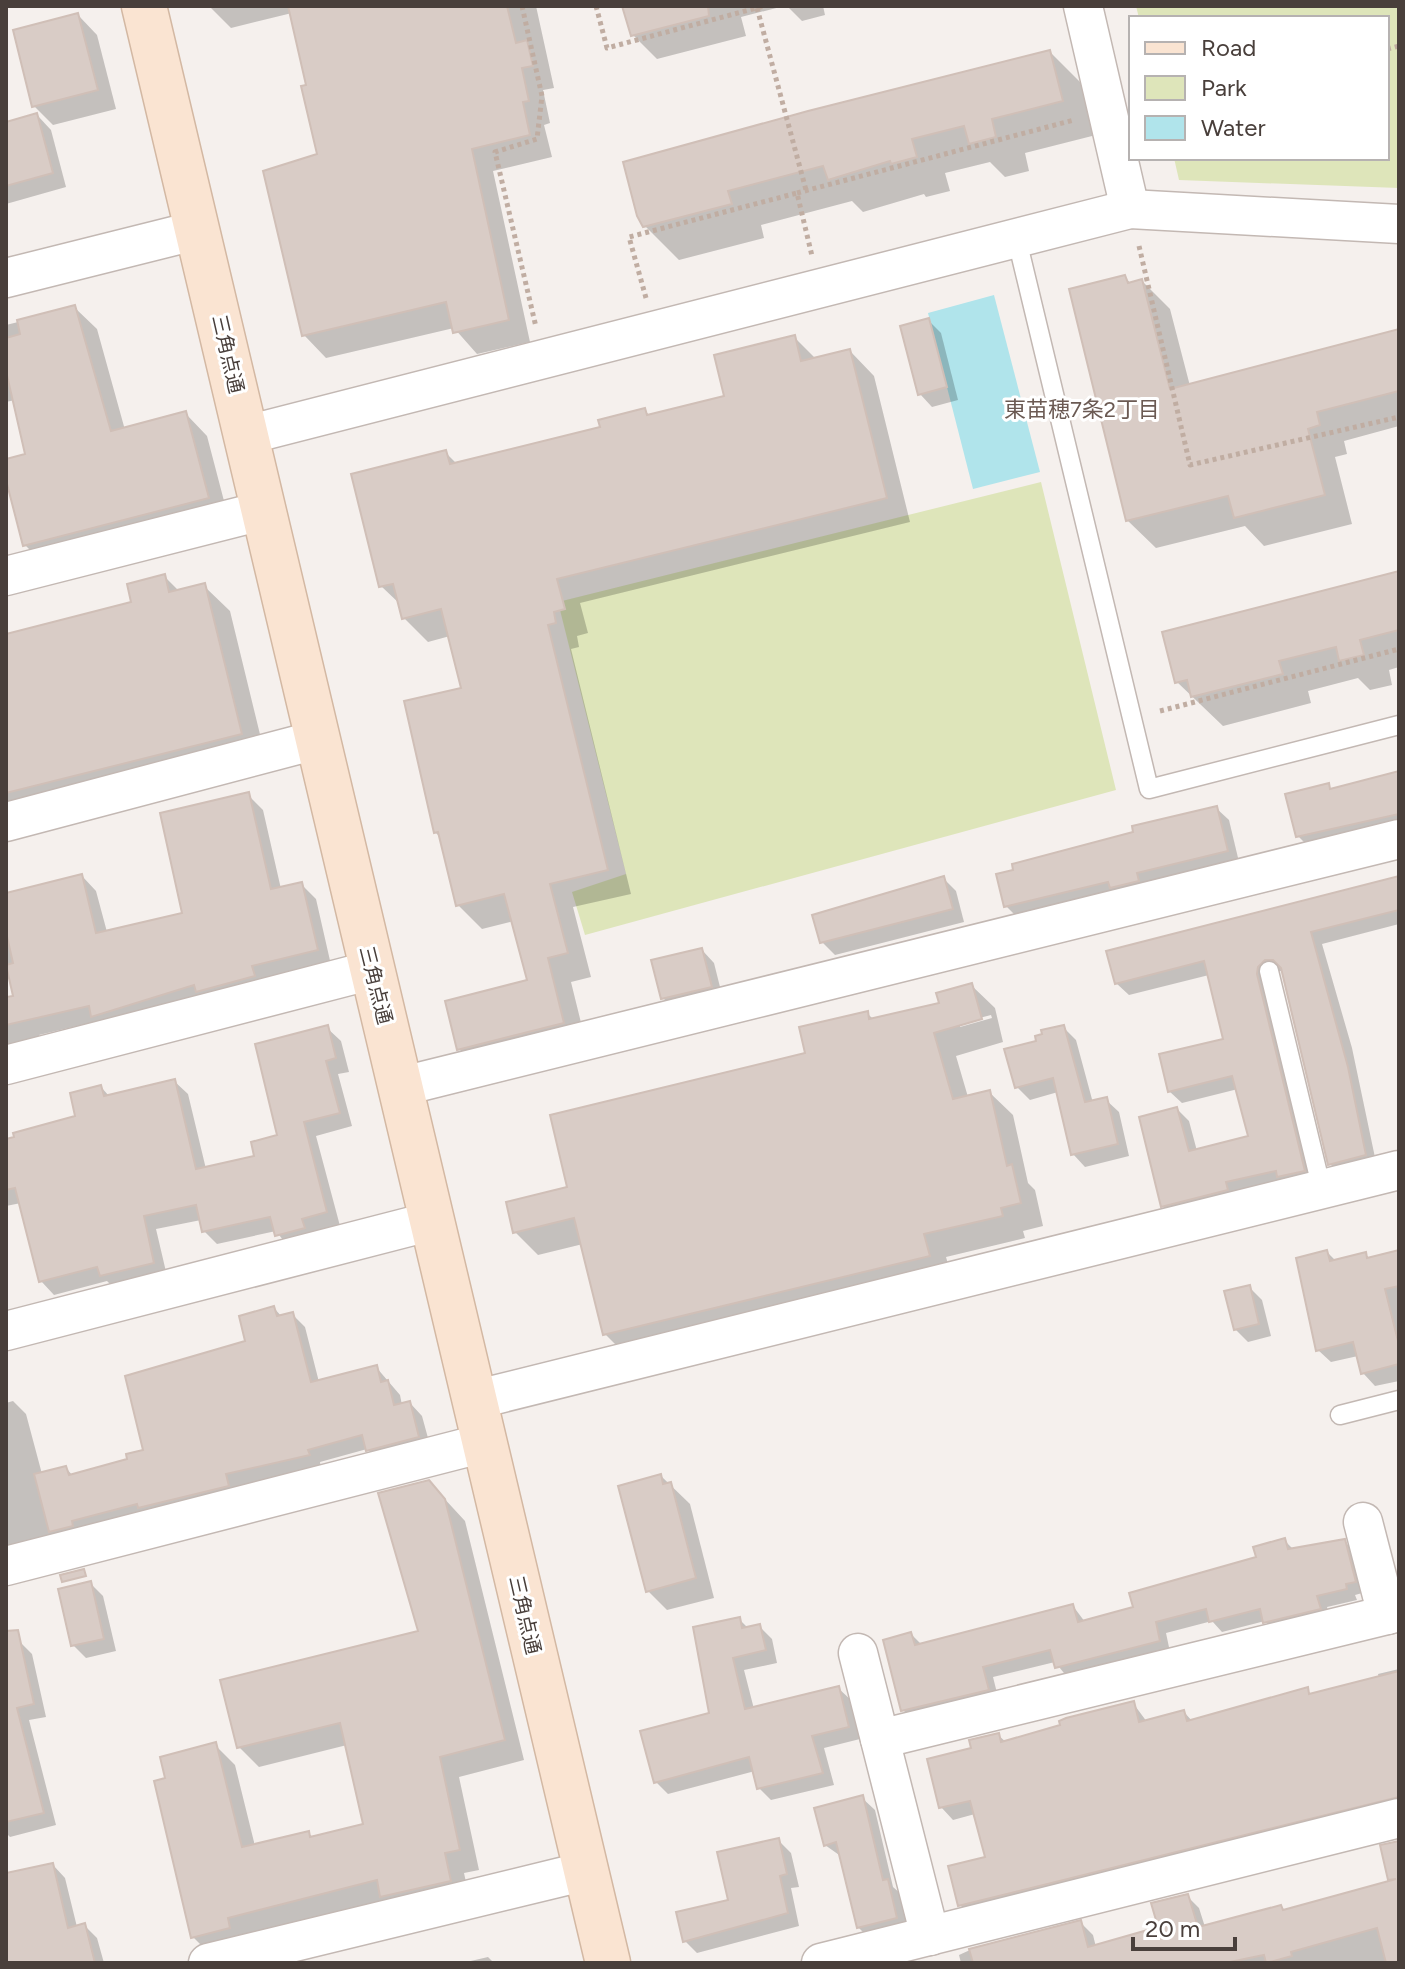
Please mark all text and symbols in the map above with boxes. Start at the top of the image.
legend [1129,16,1389,160]
text: Road [1201,33,1256,62]
text: Park [1201,73,1247,102]
text: Water [1201,113,1266,142]
street label: 三角点通 [207,312,249,396]
district label: 東苗穂7条2丁目 [1004,396,1160,423]
street label: 三角点通 [355,943,397,1027]
street label: 三角点通 [504,1573,546,1657]
scale bar [1133,1901,1235,1951]
text: 20 m [1145,1914,1200,1943]

